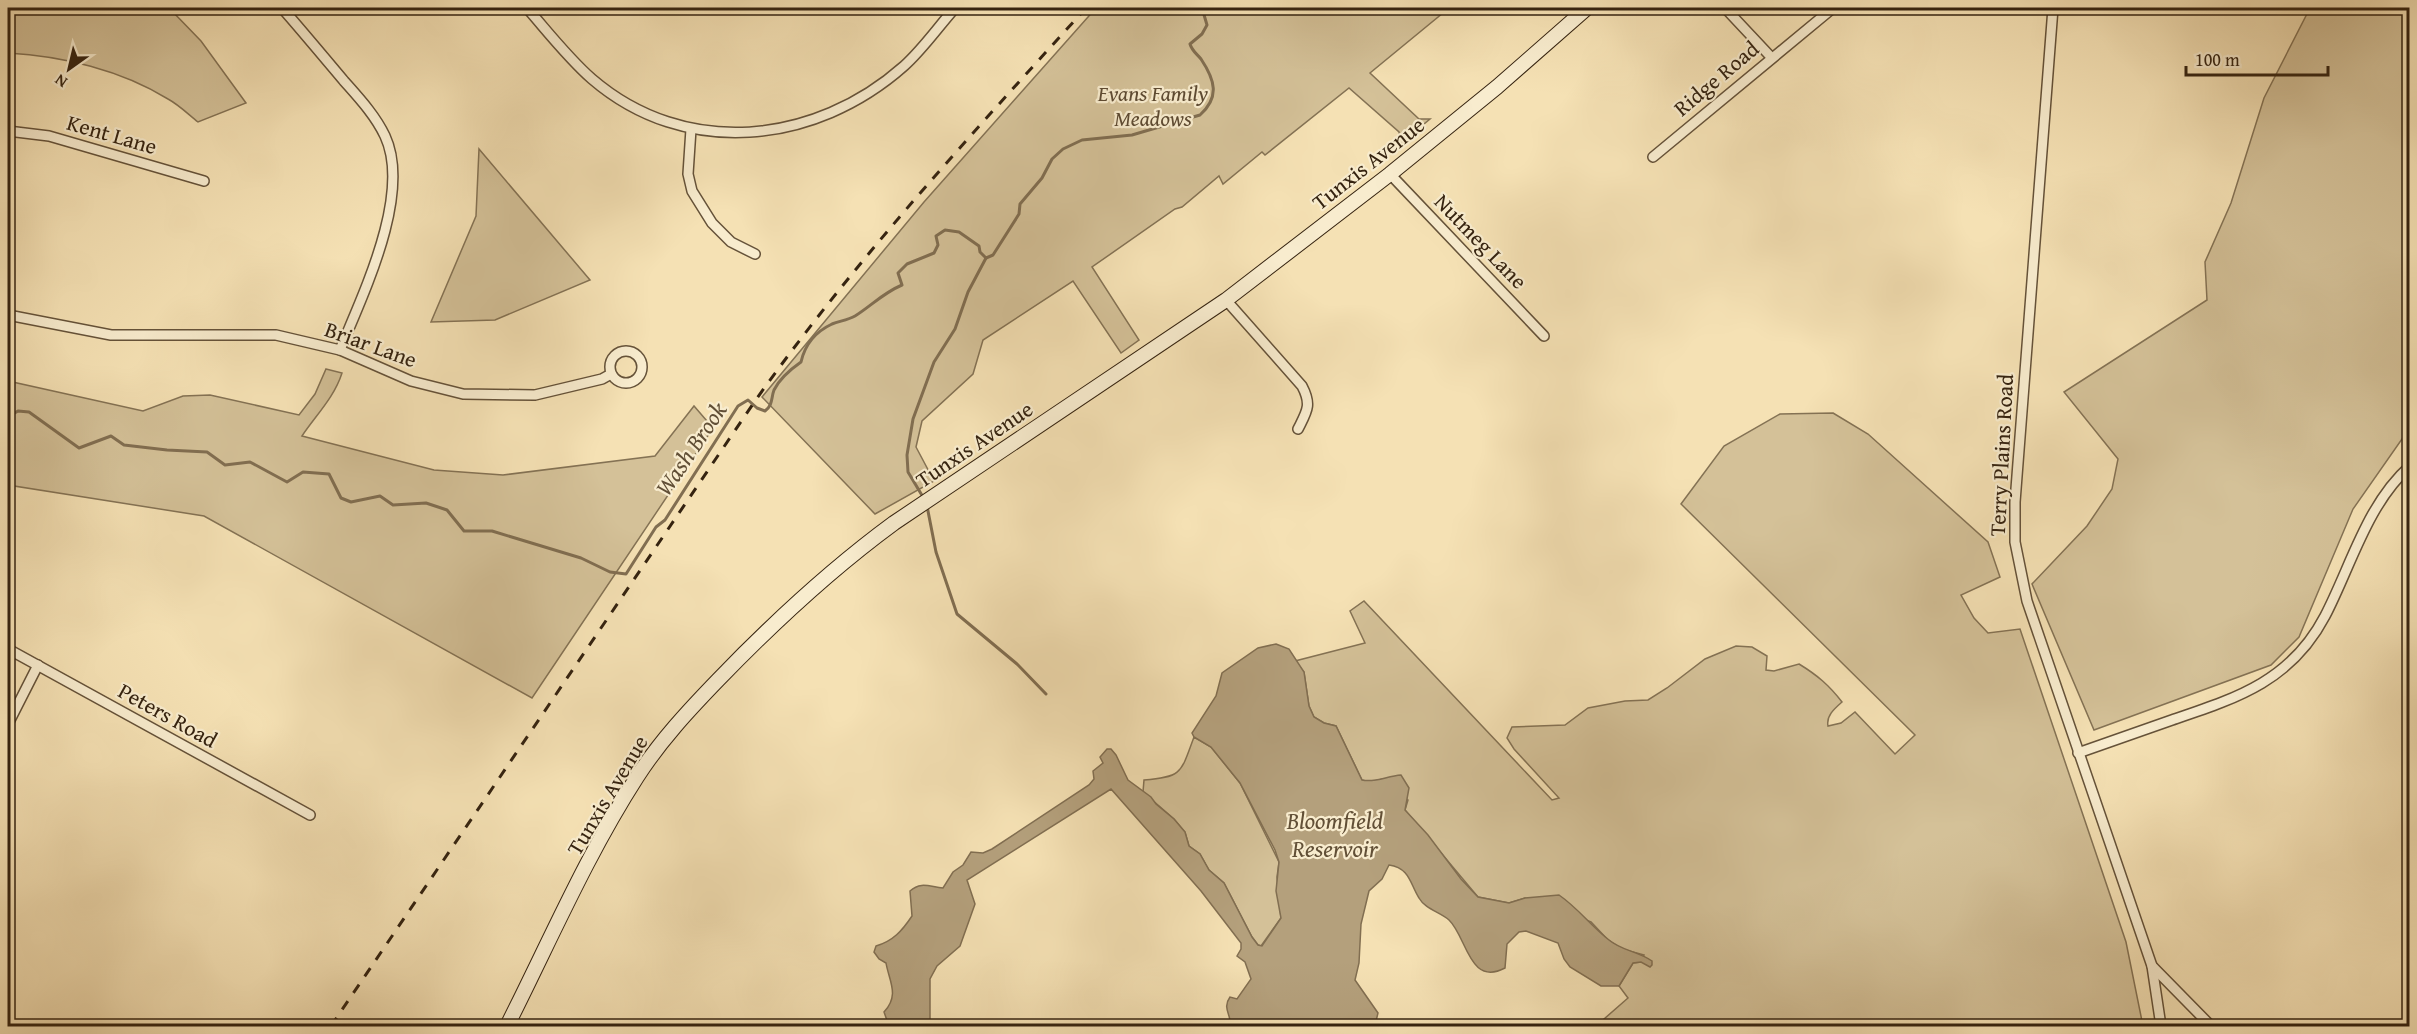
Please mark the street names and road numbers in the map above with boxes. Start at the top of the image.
street label: Ridge Road [1666,33,1766,123]
street label: Kent Lane [63,106,161,162]
street label: Tunxis Avenue [1305,109,1431,217]
street label: Nutmeg Lane [1427,186,1535,296]
street label: Briar Lane [321,313,421,375]
street label: Terry Plains Road [1981,373,2021,537]
street label: Tunxis Avenue [909,393,1039,495]
street label: Peters Road [113,675,224,756]
street label: Tunxis Avenue [558,729,656,861]

